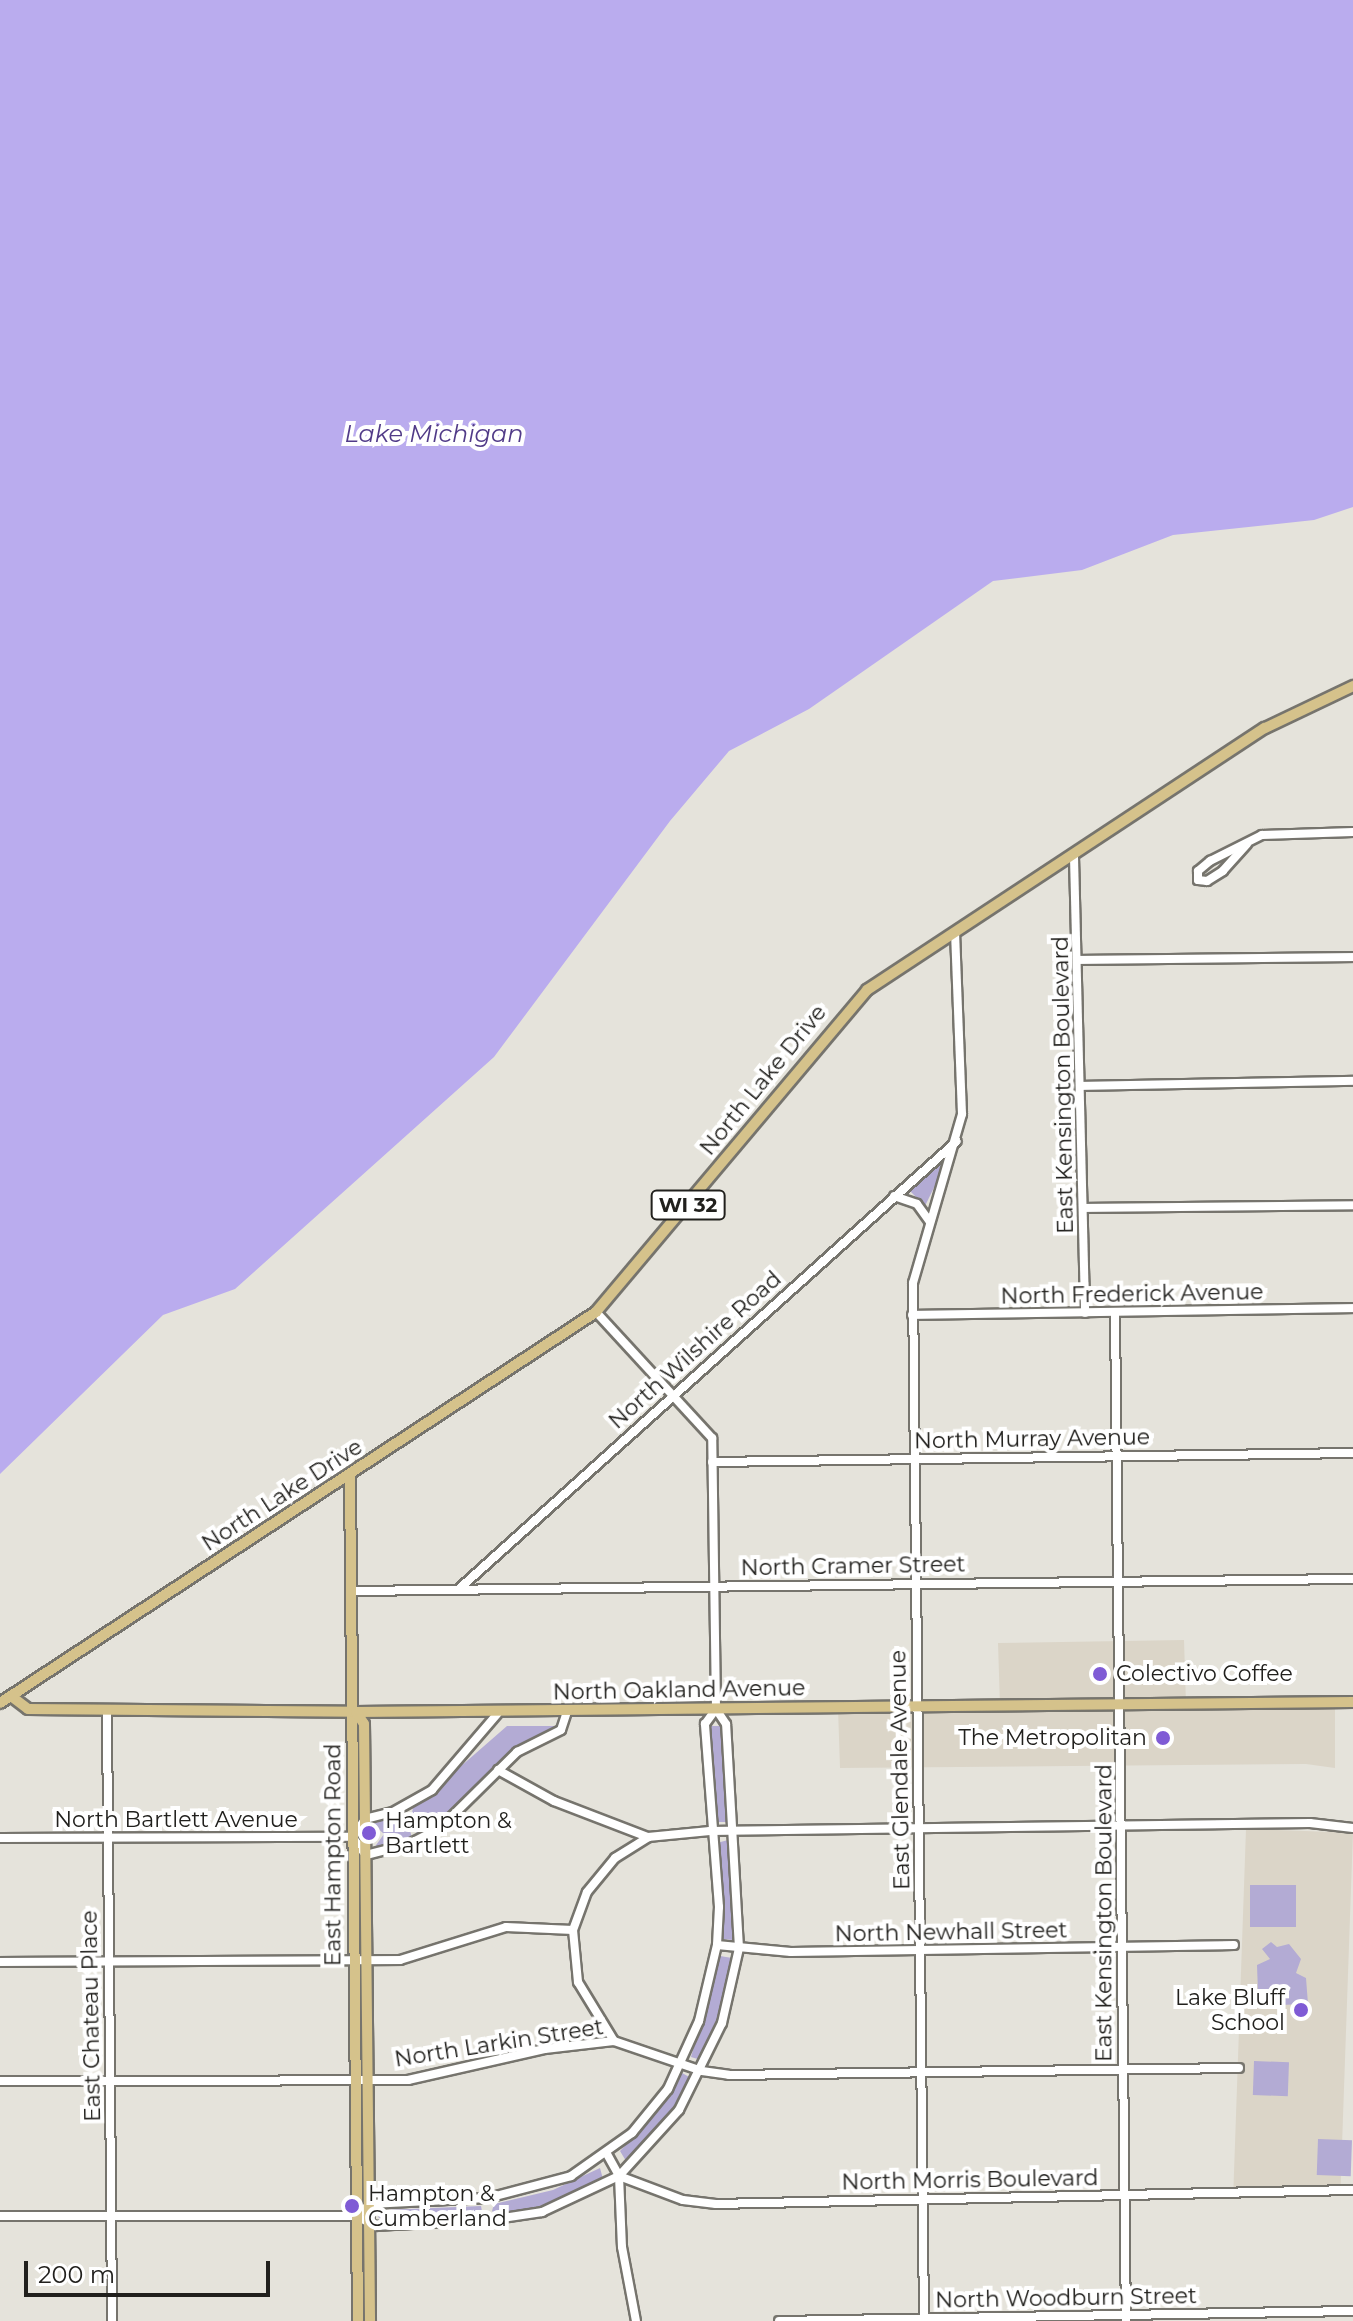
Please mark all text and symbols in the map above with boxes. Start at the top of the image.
water label: Lake Michigan [344,420,524,448]
street label: East Kensington Boulevard [1047,936,1079,1234]
street label: North Lake Drive [694,1000,832,1160]
road number: WI 32 [650,1189,726,1221]
street label: North Wilshire Road [603,1266,787,1434]
street label: North Frederick Avenue [1000,1279,1264,1309]
street label: North Murray Avenue [914,1424,1150,1454]
street label: North Lake Drive [197,1433,367,1557]
street label: North Cramer Street [740,1551,966,1581]
street label: East Glendale Avenue [885,1650,915,1890]
place label: Colectivo Coffee [1116,1661,1293,1687]
marker: Colectivo Coffee [1091,1665,1109,1683]
street label: North Oakland Avenue [553,1675,805,1705]
place label: The Metropolitan [958,1725,1147,1751]
marker: The Metropolitan [1154,1729,1172,1747]
street label: East Hampton Road [320,1744,346,1966]
street label: East Kensington Boulevard [1091,1764,1117,2062]
street label: North Bartlett Avenue [54,1807,298,1833]
place label: Hampton & Bartlett [385,1807,512,1858]
marker: Hampton & Bartlett [360,1824,378,1842]
street label: East Chateau Place [76,1910,106,2122]
street label: North Newhall Street [834,1917,1068,1947]
place label: Lake Bluff School [1175,1984,1285,2036]
marker: Lake Bluff School [1292,2001,1310,2019]
street label: North Larkin Street [393,2013,605,2073]
street label: North Morris Boulevard [841,2165,1099,2195]
place label: Hampton & Cumberland [368,2180,507,2232]
marker: Hampton & Cumberland [343,2197,361,2215]
scale bar [28,2245,274,2295]
text: 200 m [38,2260,115,2289]
street label: North Woodburn Street [935,2283,1197,2313]

